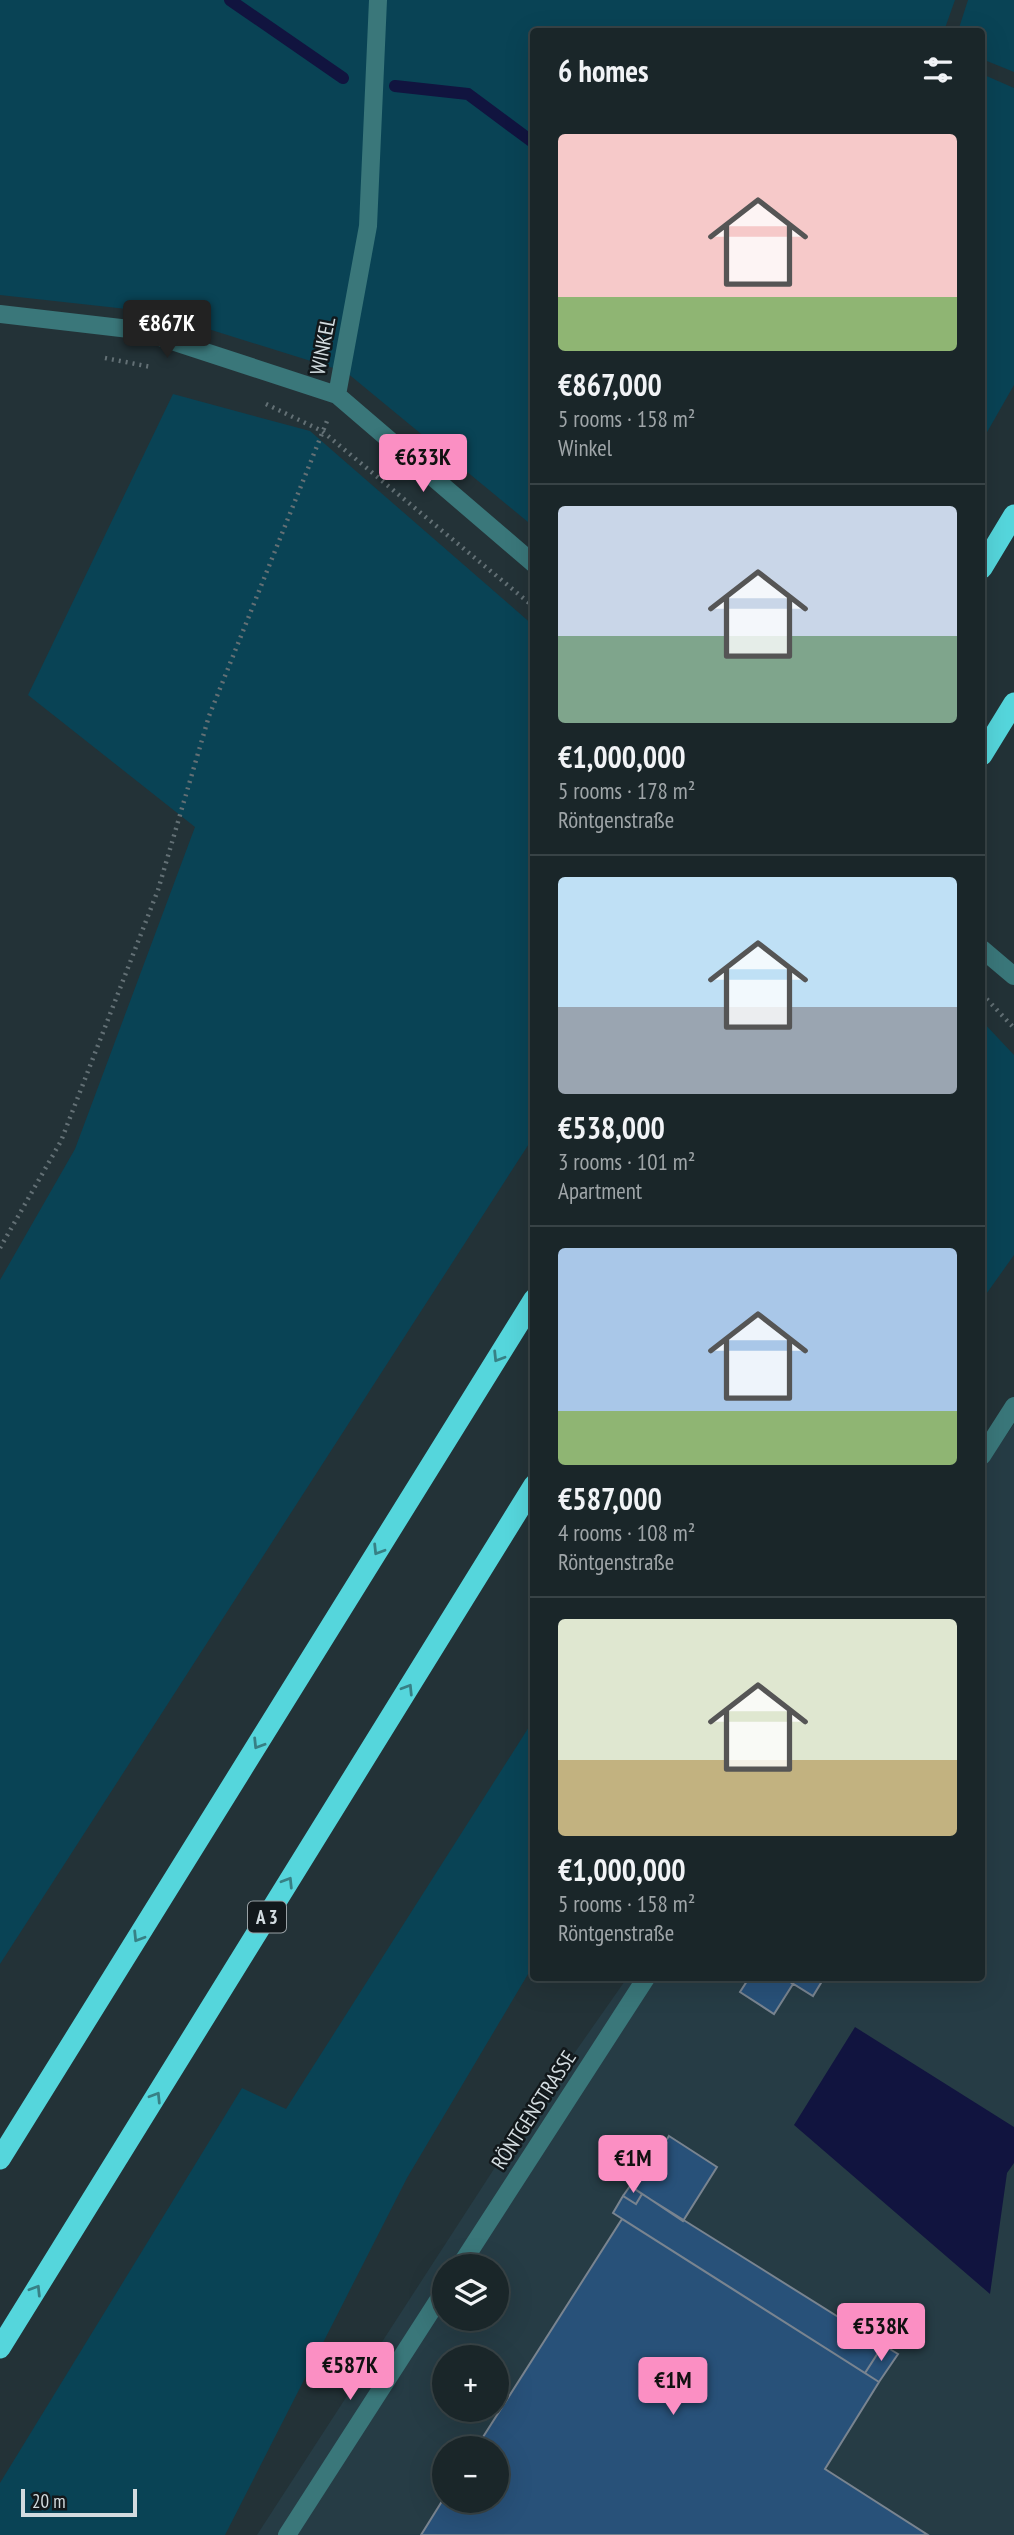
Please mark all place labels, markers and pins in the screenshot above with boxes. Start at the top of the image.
pin: €867K [118,300,216,360]
pin: €633K [374,434,472,494]
pin: €1M [599,2136,667,2195]
pin: €538K [832,2304,930,2363]
pin: €587K [301,2342,399,2402]
pin: €1M [639,2358,707,2417]

